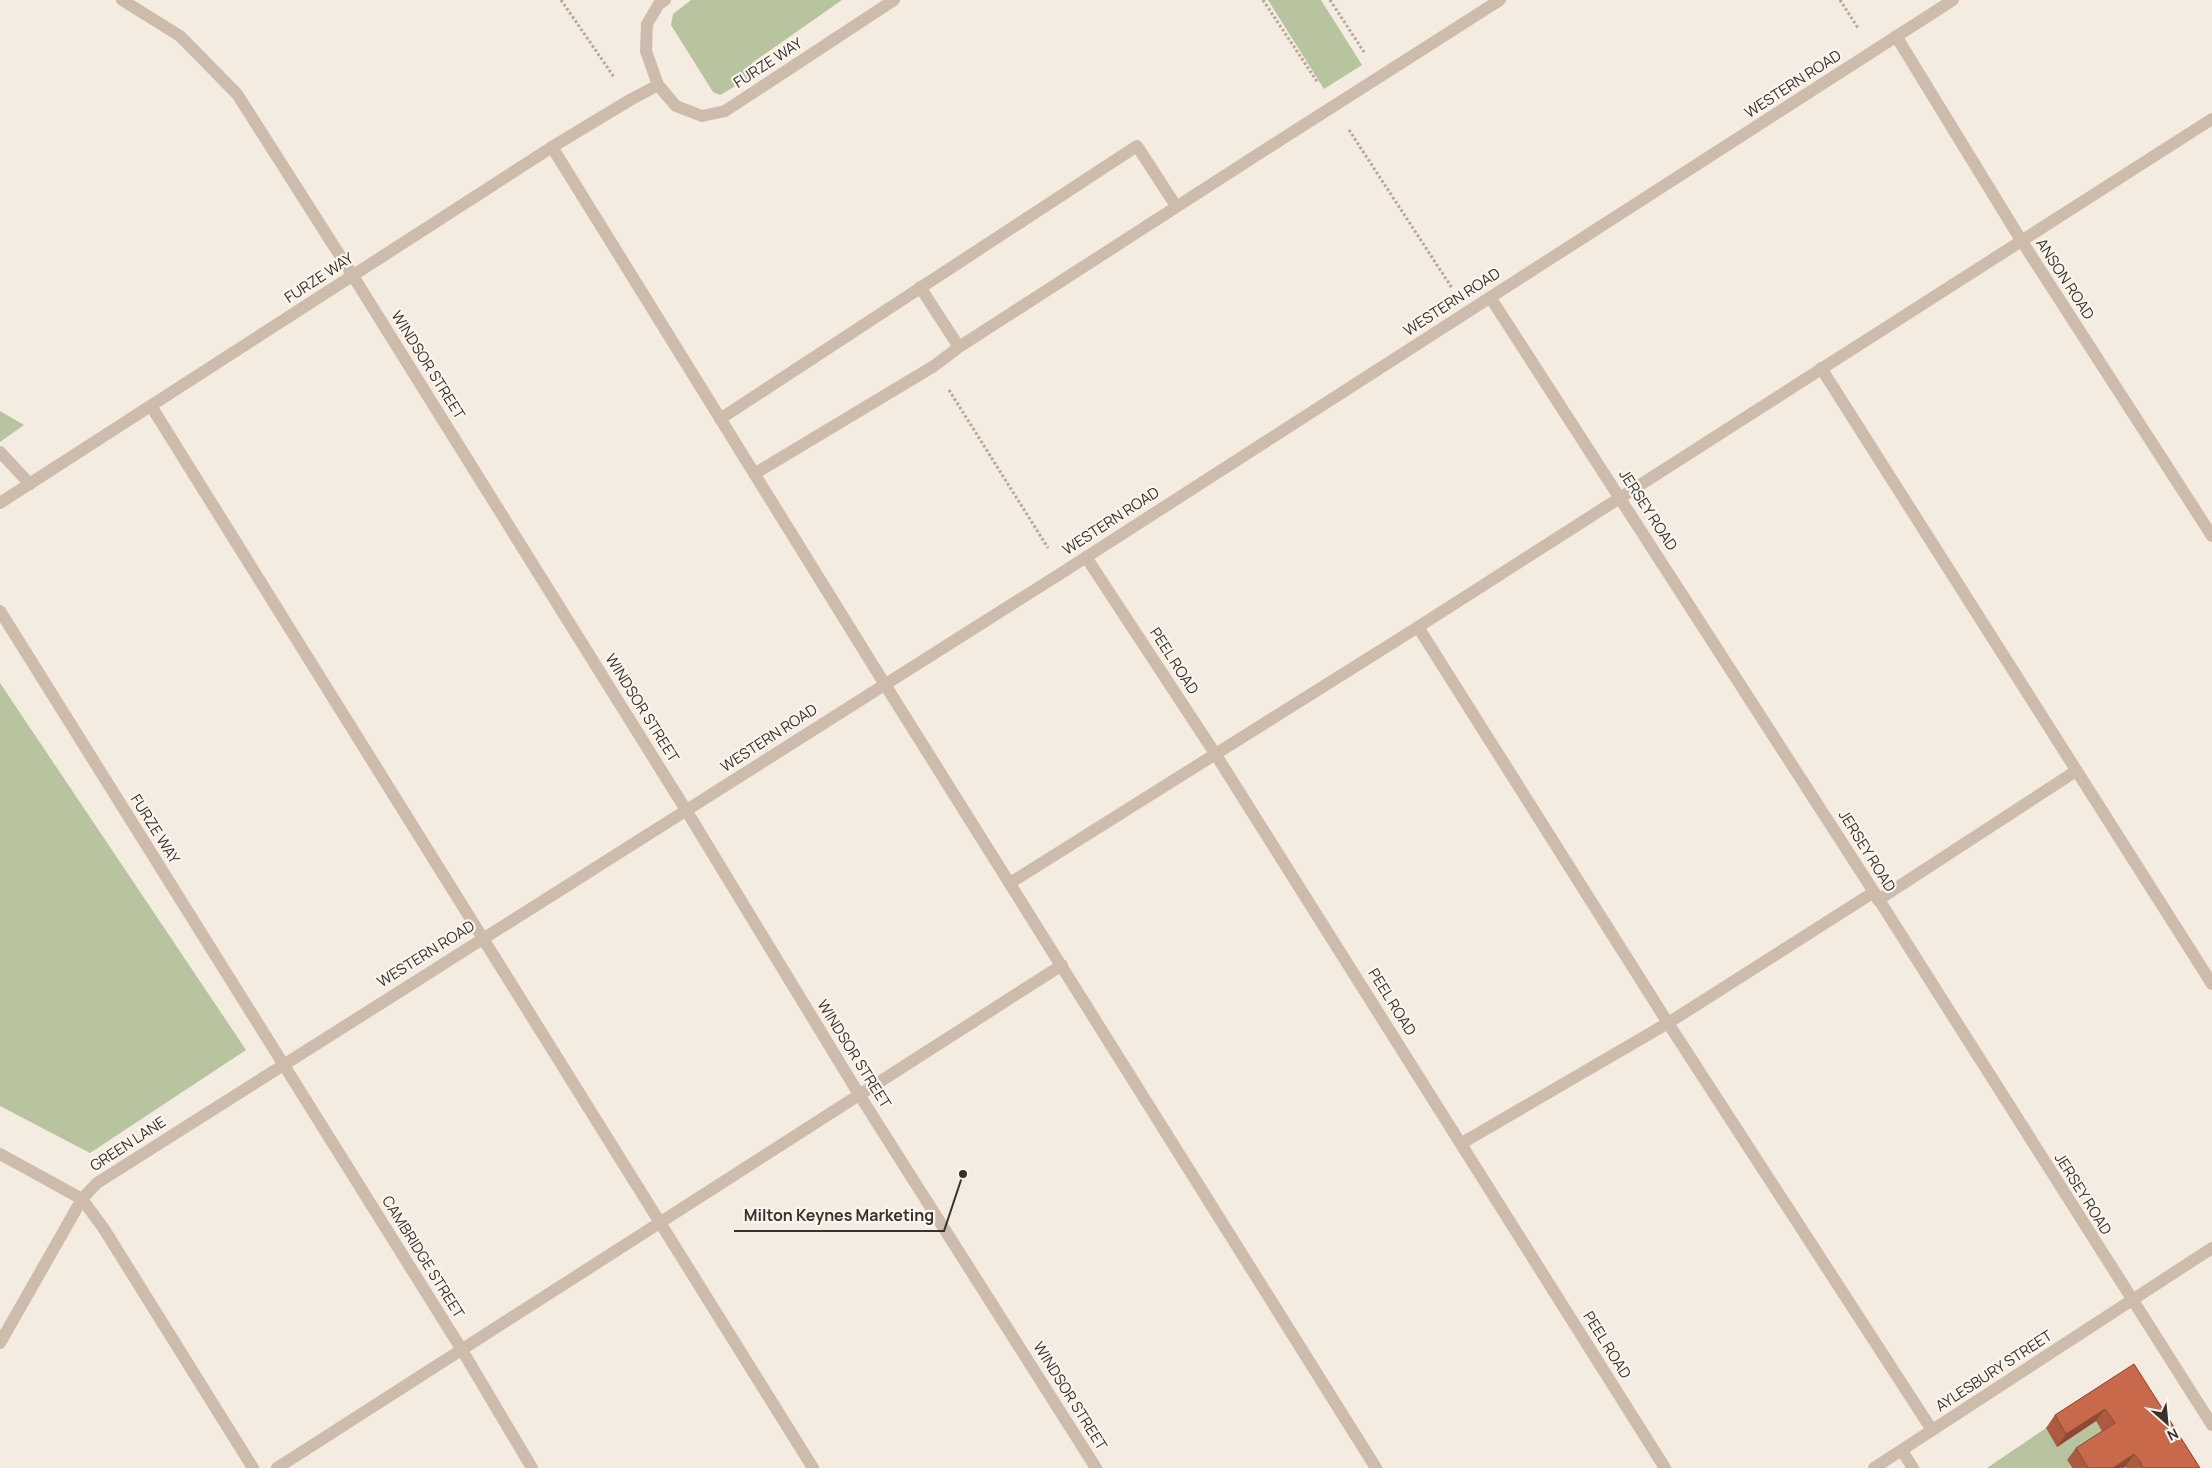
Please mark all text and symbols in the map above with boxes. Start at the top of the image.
street label: FURZE WAY [729,32,807,93]
street label: WESTERN ROAD [1740,44,1845,123]
street label: ANSON ROAD [2031,234,2099,323]
street label: FURZE WAY [280,247,358,308]
street label: WESTERN ROAD [1399,262,1504,341]
street label: WINDSOR STREET [387,307,470,423]
street label: JERSEY ROAD [1614,465,1683,554]
street label: WESTERN ROAD [1058,481,1163,560]
street label: PEEL ROAD [1145,623,1204,698]
street label: WINDSOR STREET [601,650,684,766]
street label: WESTERN ROAD [716,698,821,777]
street label: FURZE WAY [126,790,185,868]
street label: JERSEY ROAD [1834,806,1901,896]
street label: WESTERN ROAD [373,915,478,992]
street label: PEEL ROAD [1363,964,1421,1039]
street label: WINDSOR STREET [813,996,896,1112]
street label: GREEN LANE [86,1111,170,1176]
street label: JERSEY ROAD [2050,1149,2117,1239]
street label: CAMBRIDGE STREET [377,1192,470,1322]
callout: Milton Keynes Marketing [734,1200,944,1231]
text: Milton Keynes Marketing [744,1204,934,1226]
street label: PEEL ROAD [1578,1307,1636,1382]
street label: AYLESBURY STREET [1931,1325,2056,1416]
street label: WINDSOR STREET [1029,1338,1112,1454]
north arrow [2142,1398,2192,1448]
text: N [2164,1424,2182,1446]

